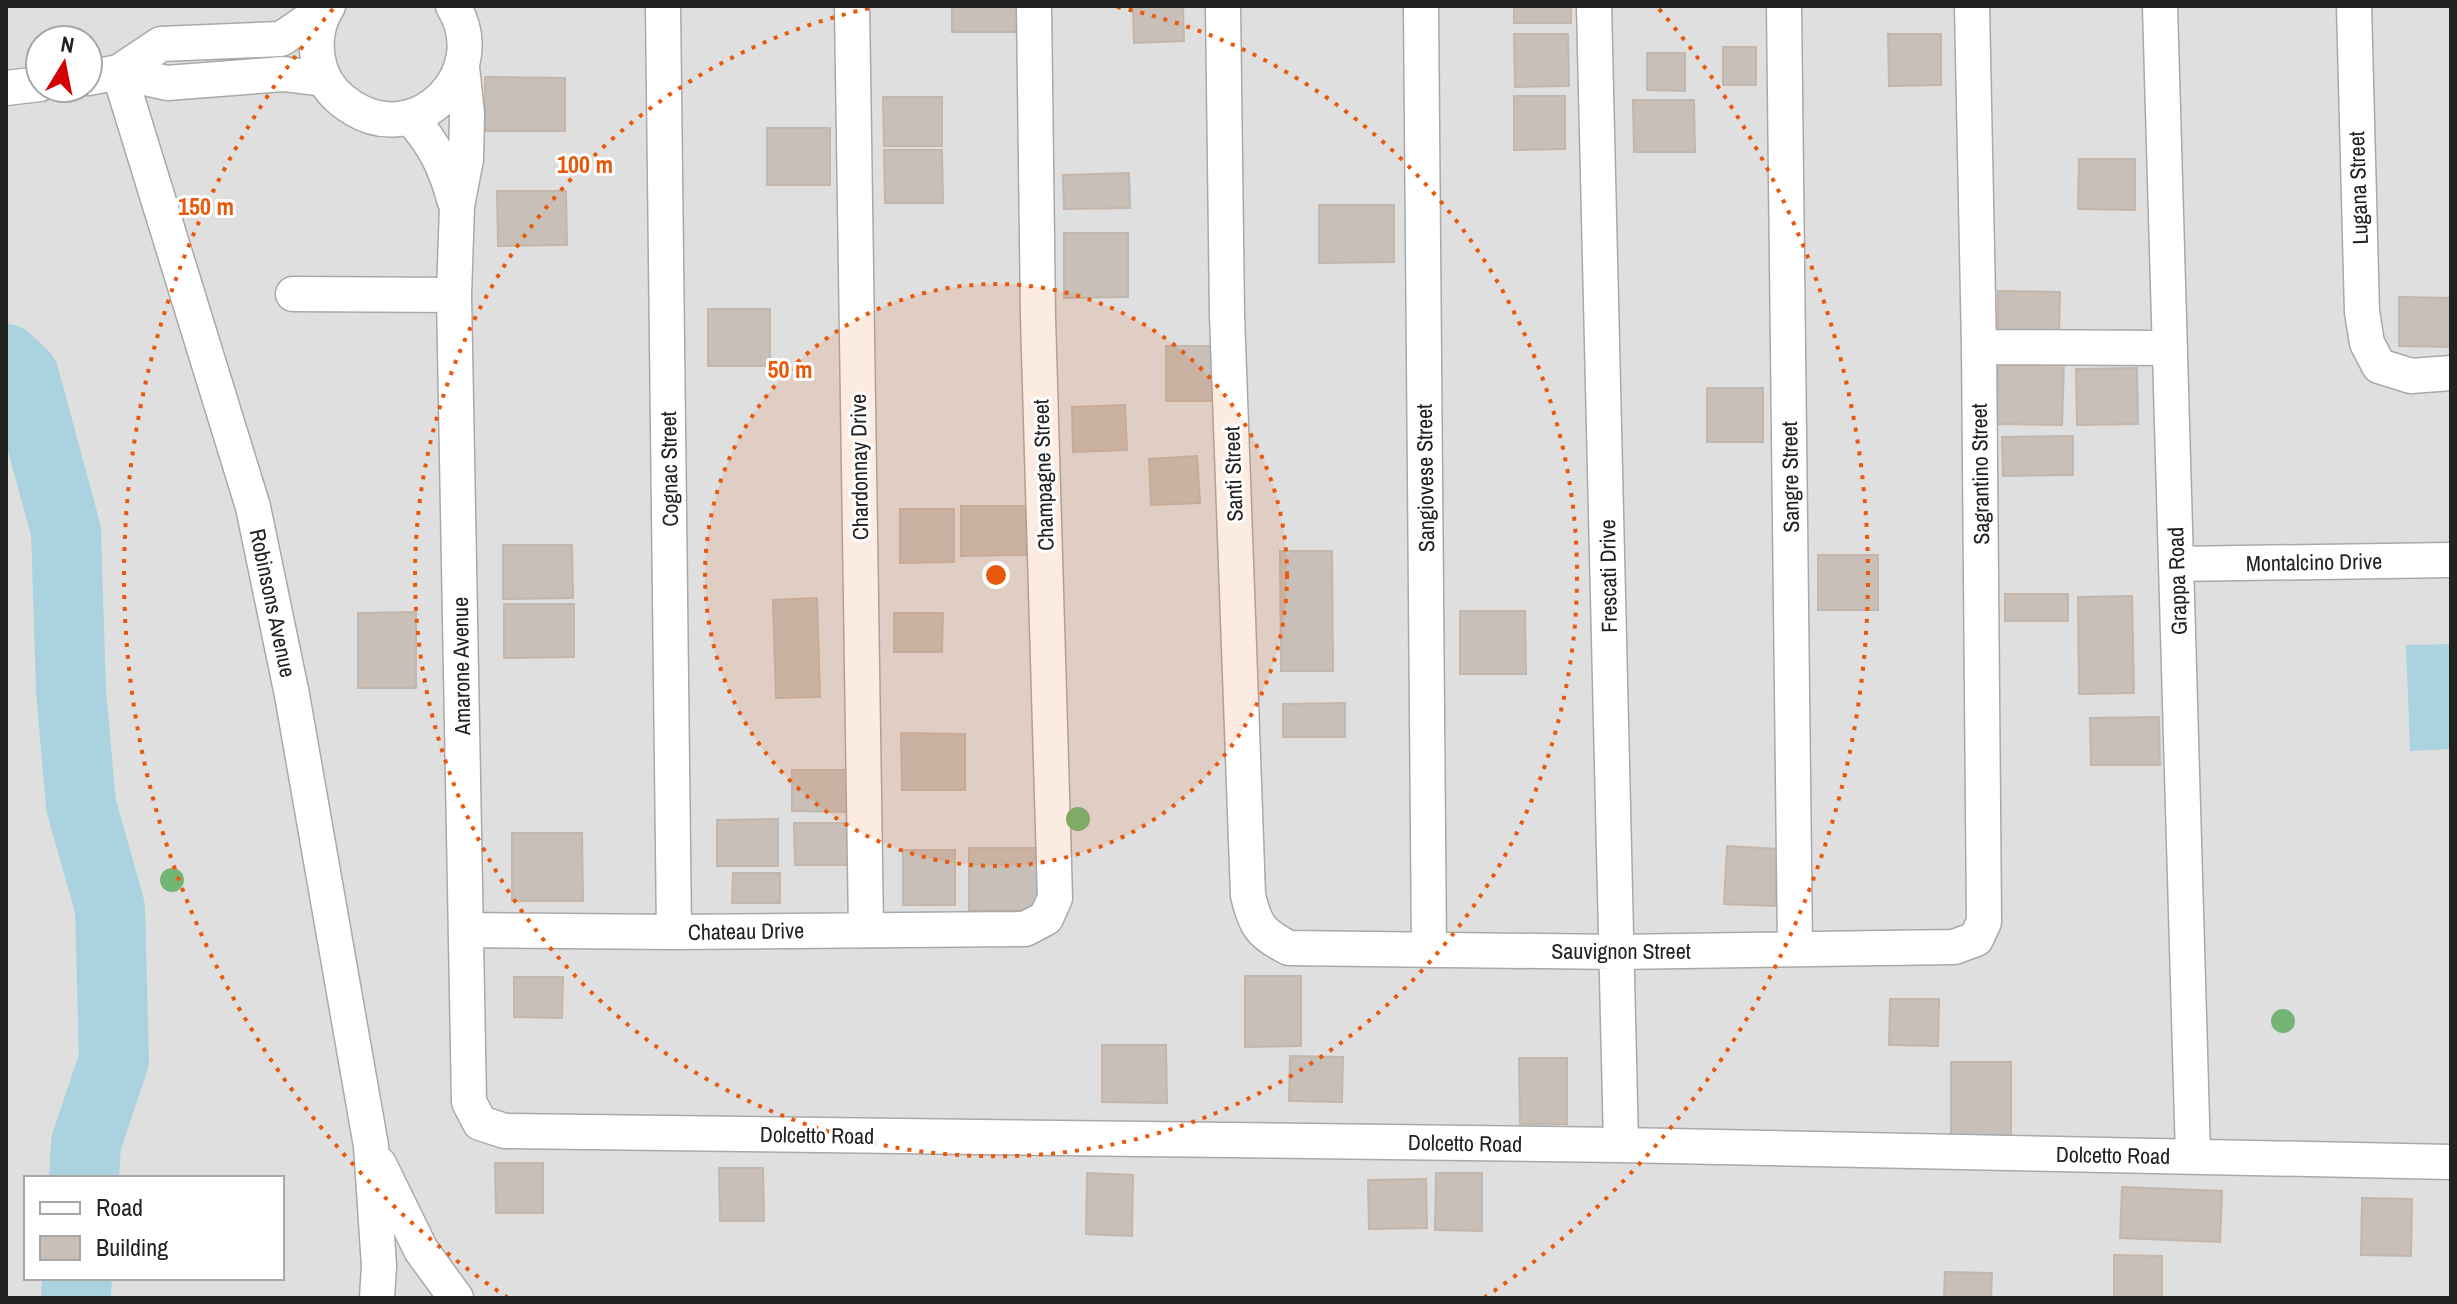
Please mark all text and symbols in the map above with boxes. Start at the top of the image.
north arrow [24,24,104,104]
text: N [58,28,76,60]
street label: Lugana Street [2341,131,2375,245]
text: 100 m [557,148,613,180]
text: 150 m [178,190,234,222]
text: 50 m [768,353,812,385]
street label: Chardonnay Drive [843,394,875,540]
street label: Champagne Street [1025,399,1061,551]
street label: Sagrantino Street [1964,403,1996,545]
street label: Sangiovese Street [1409,404,1441,552]
street label: Cognac Street [653,411,685,527]
street label: Sangre Street [1774,421,1806,533]
street label: Santi Street [1216,426,1250,522]
street label: Frescati Drive [1592,519,1624,633]
street label: Robinsons Avenue [243,526,303,680]
street label: Grappa Road [2160,526,2194,636]
street label: Montalcino Drive [2246,546,2382,578]
centre of rings [982,561,1010,589]
street label: Amarone Avenue [445,597,477,736]
street label: Chateau Drive [688,915,804,947]
street label: Sauvignon Street [1551,936,1691,966]
street label: Dolcetto Road [760,1119,874,1151]
street label: Dolcetto Road [1408,1127,1522,1159]
street label: Dolcetto Road [2056,1139,2170,1171]
legend [24,1176,284,1280]
text: Road [96,1191,143,1223]
text: Building [96,1231,168,1263]

